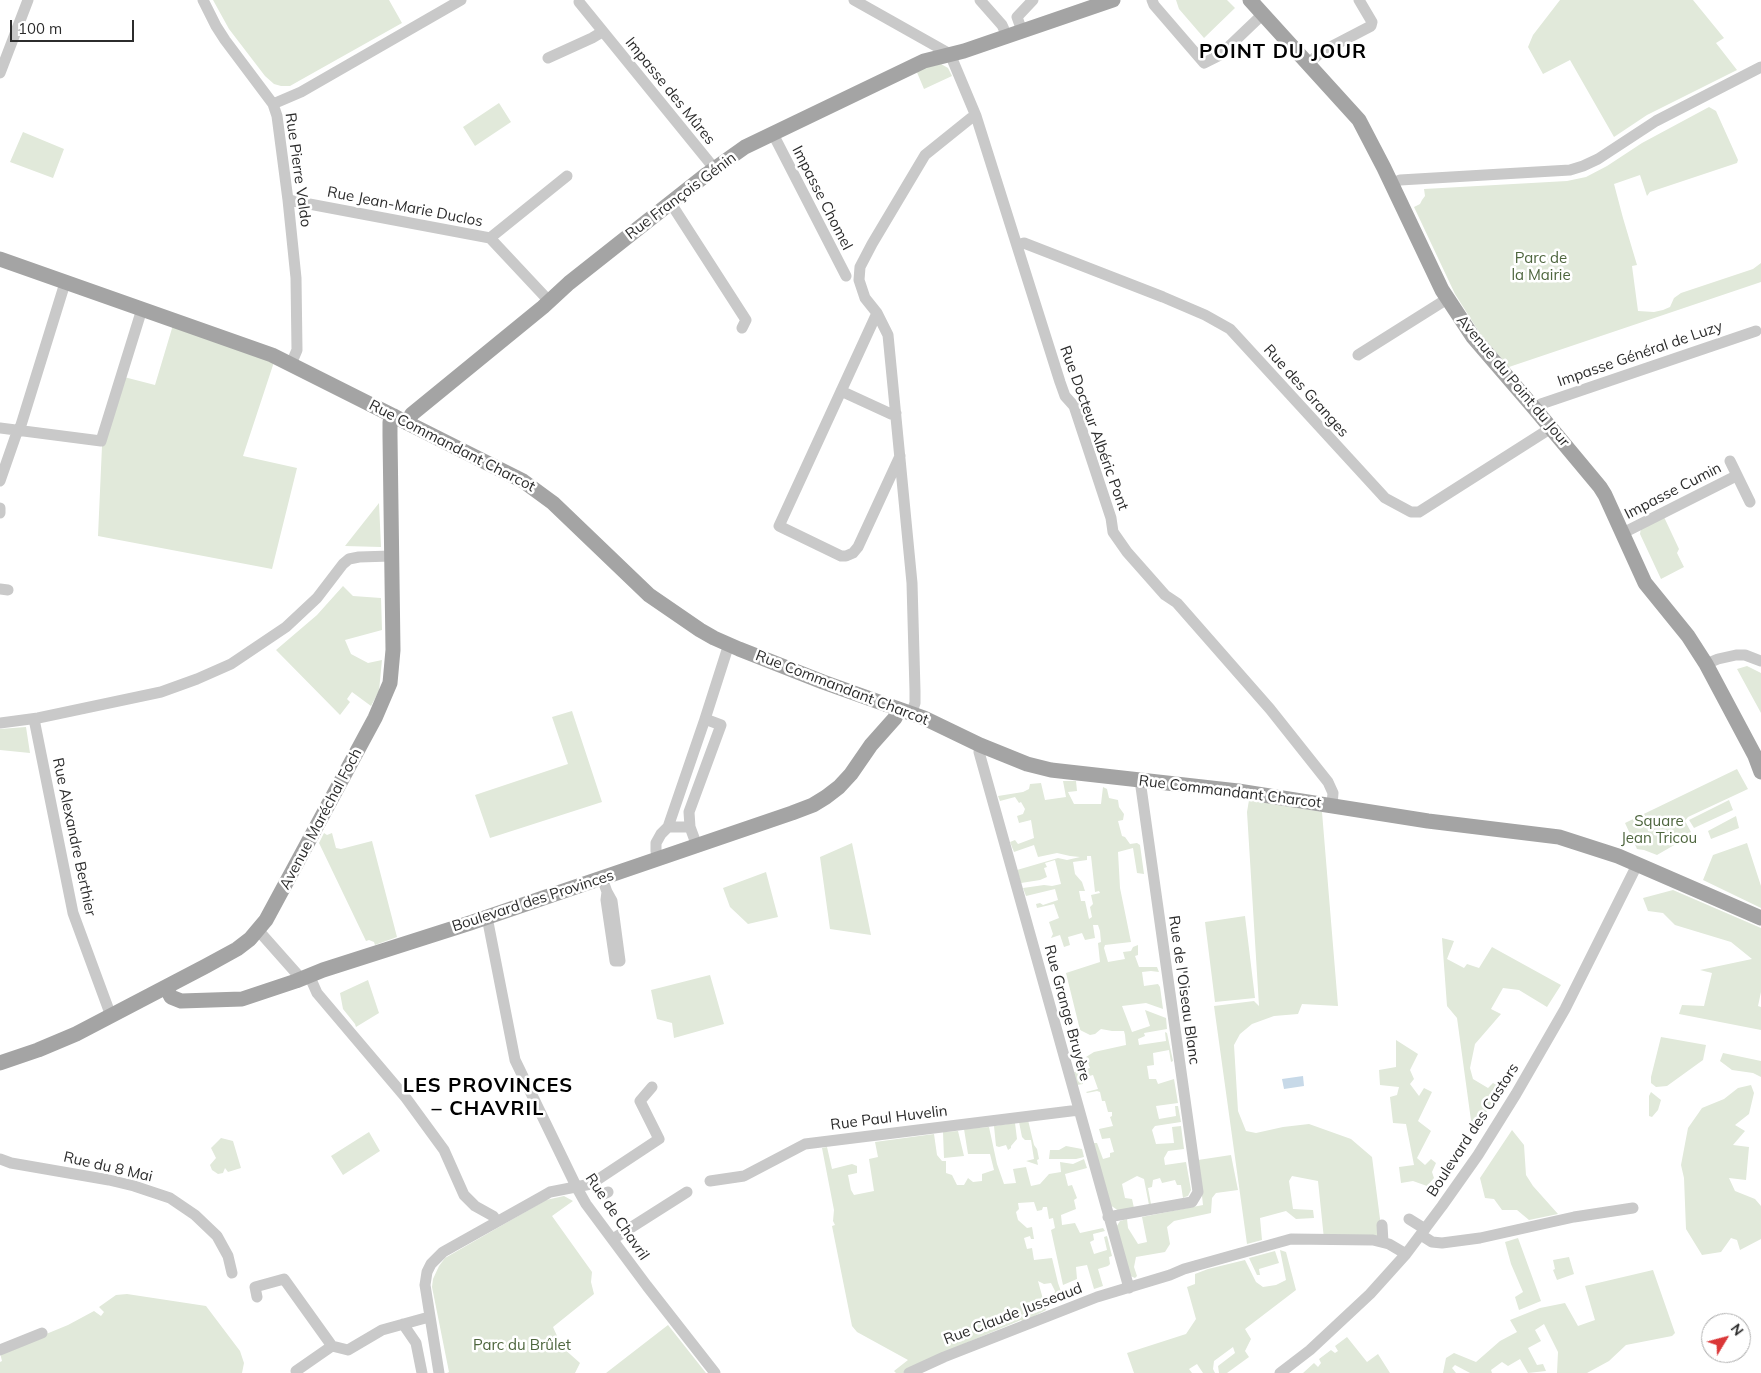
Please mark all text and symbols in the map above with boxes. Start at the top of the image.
scale bar [12,10,136,42]
text: 100 m [18,19,62,38]
street label: Impasse des Mûres [621,34,719,148]
district label: POINT DU JOUR [1197,40,1369,64]
street label: Rue Pierre Valdo [281,112,315,228]
street label: Impasse Chomel [788,143,856,253]
street label: Rue François Génin [622,149,740,243]
street label: Rue Jean-Marie Duclos [326,183,484,231]
park label: Parc de la Mairie [1511,249,1571,284]
street label: Avenue du Point du Jour [1453,311,1573,451]
street label: Impasse Général de Luzy [1555,317,1725,391]
street label: Rue des Granges [1260,341,1352,441]
street label: Rue Docteur Albéric Pont [1056,343,1132,513]
street label: Rue Commandant Charcot [366,396,538,496]
street label: Impasse Cumin [1622,459,1724,523]
street label: Rue Commandant Charcot [753,647,931,729]
street label: Avenue Maréchal Foch [276,745,366,893]
street label: Rue Alexandre Berthier [48,756,100,918]
street label: Rue Commandant Charcot [1138,772,1322,812]
park label: Square Jean Tricou [1621,812,1697,847]
street label: Boulevard des Provinces [450,866,616,936]
street label: Rue de l'Oiseau Blanc [1165,914,1203,1066]
street label: Rue Grange Bruyère [1040,943,1094,1083]
street label: Boulevard des Castors [1423,1060,1523,1200]
district label: LES PROVINCES – CHAVRIL [401,1074,575,1121]
street label: Rue Paul Huvelin [829,1102,949,1134]
street label: Rue du 8 Mai [62,1148,154,1186]
street label: Rue de Chavril [581,1170,653,1264]
street label: Rue Claude Jusseaud [941,1279,1085,1349]
north arrow [1701,1313,1751,1363]
text: N [1727,1320,1748,1339]
park label: Parc du Brûlet [473,1336,571,1354]

